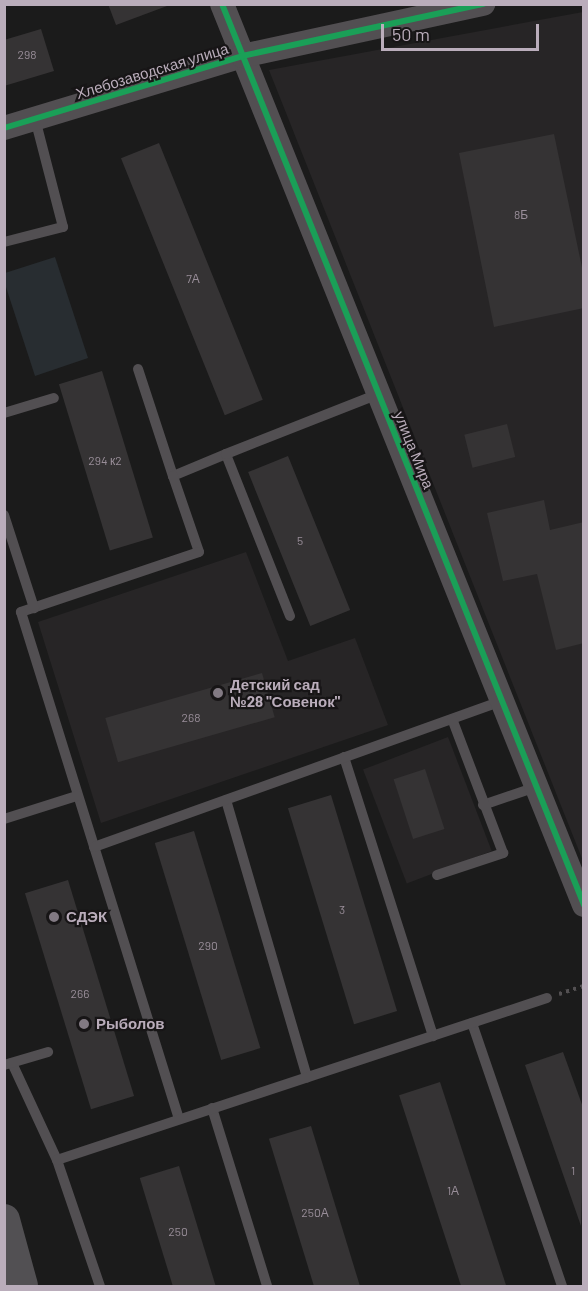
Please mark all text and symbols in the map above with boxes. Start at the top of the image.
scale bar [384,12,542,50]
text: 50 m [392,23,430,45]
street label: Хлебозаводская улица [74,39,230,103]
house number: 298 [18,48,36,62]
house number: 8Б [514,208,528,222]
house number: 7А [186,272,200,286]
street label: улица Мира [390,409,438,491]
house number: 294 к2 [88,454,122,468]
house number: 5 [297,534,303,548]
place label: Детский сад №28 "Совенок" [230,675,340,710]
marker: Детский сад №28 "Совенок" [211,686,225,700]
house number: 268 [182,711,200,725]
house number: 3 [339,903,345,917]
place label: СДЭК [66,908,107,926]
marker: СДЭК [47,910,61,924]
house number: 290 [198,939,218,953]
house number: 266 [71,987,89,1001]
place label: Рыболов [96,1015,165,1033]
marker: Рыболов [77,1017,91,1031]
house number: 1 [571,1164,575,1178]
house number: 1А [447,1184,459,1198]
house number: 250А [301,1206,329,1220]
house number: 250 [168,1225,188,1239]

